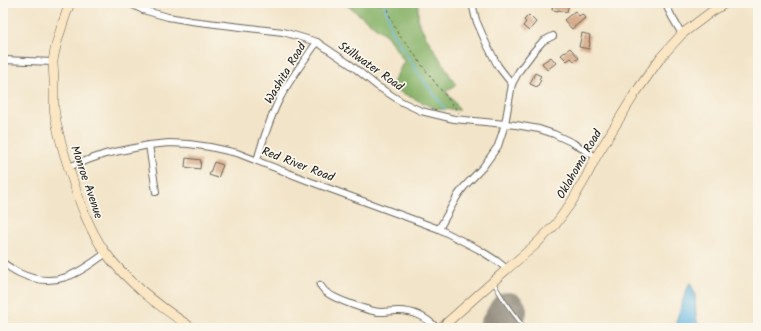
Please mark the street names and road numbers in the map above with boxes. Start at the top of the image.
street label: Stillwater Road [334,37,408,97]
street label: Washita Road [260,38,312,108]
street label: Oklahoma Road [552,125,608,203]
street label: Red River Road [259,142,338,187]
street label: Monroe Avenue [65,143,108,222]

